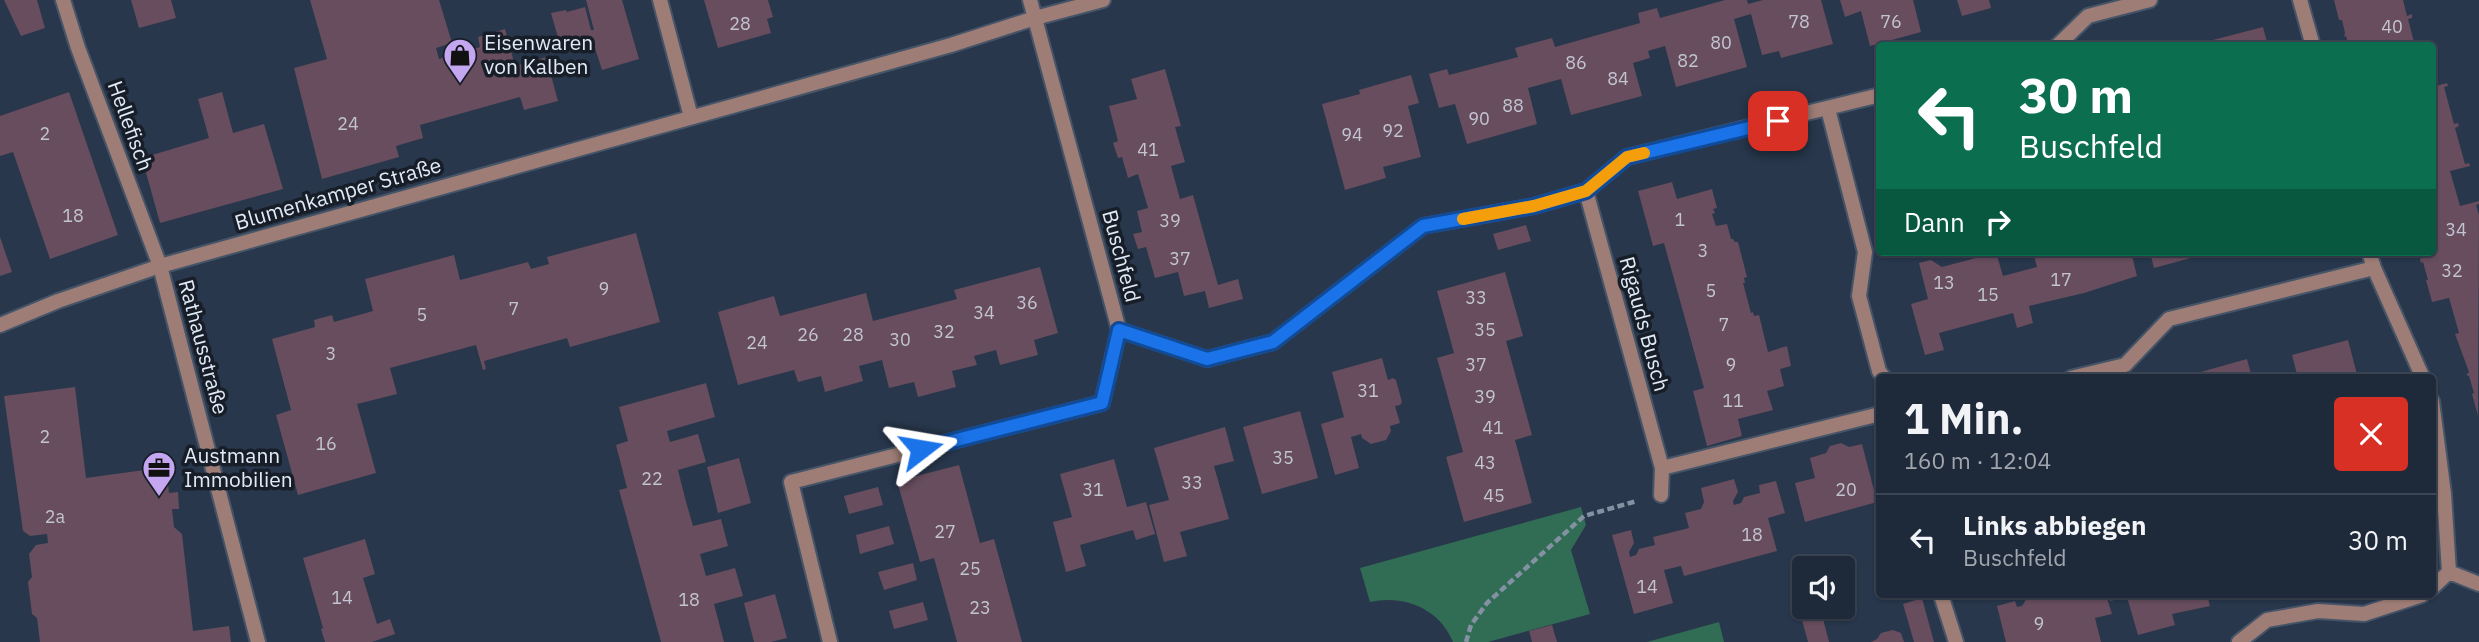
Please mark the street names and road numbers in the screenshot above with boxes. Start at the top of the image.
street label: Hellefisch [102,77,160,175]
street label: Blumenkamper Straße [231,150,444,236]
street label: Buschfeld [1096,206,1148,305]
street label: Rigauds Busch [1614,253,1676,394]
street label: Rathausstraße [173,276,235,417]

